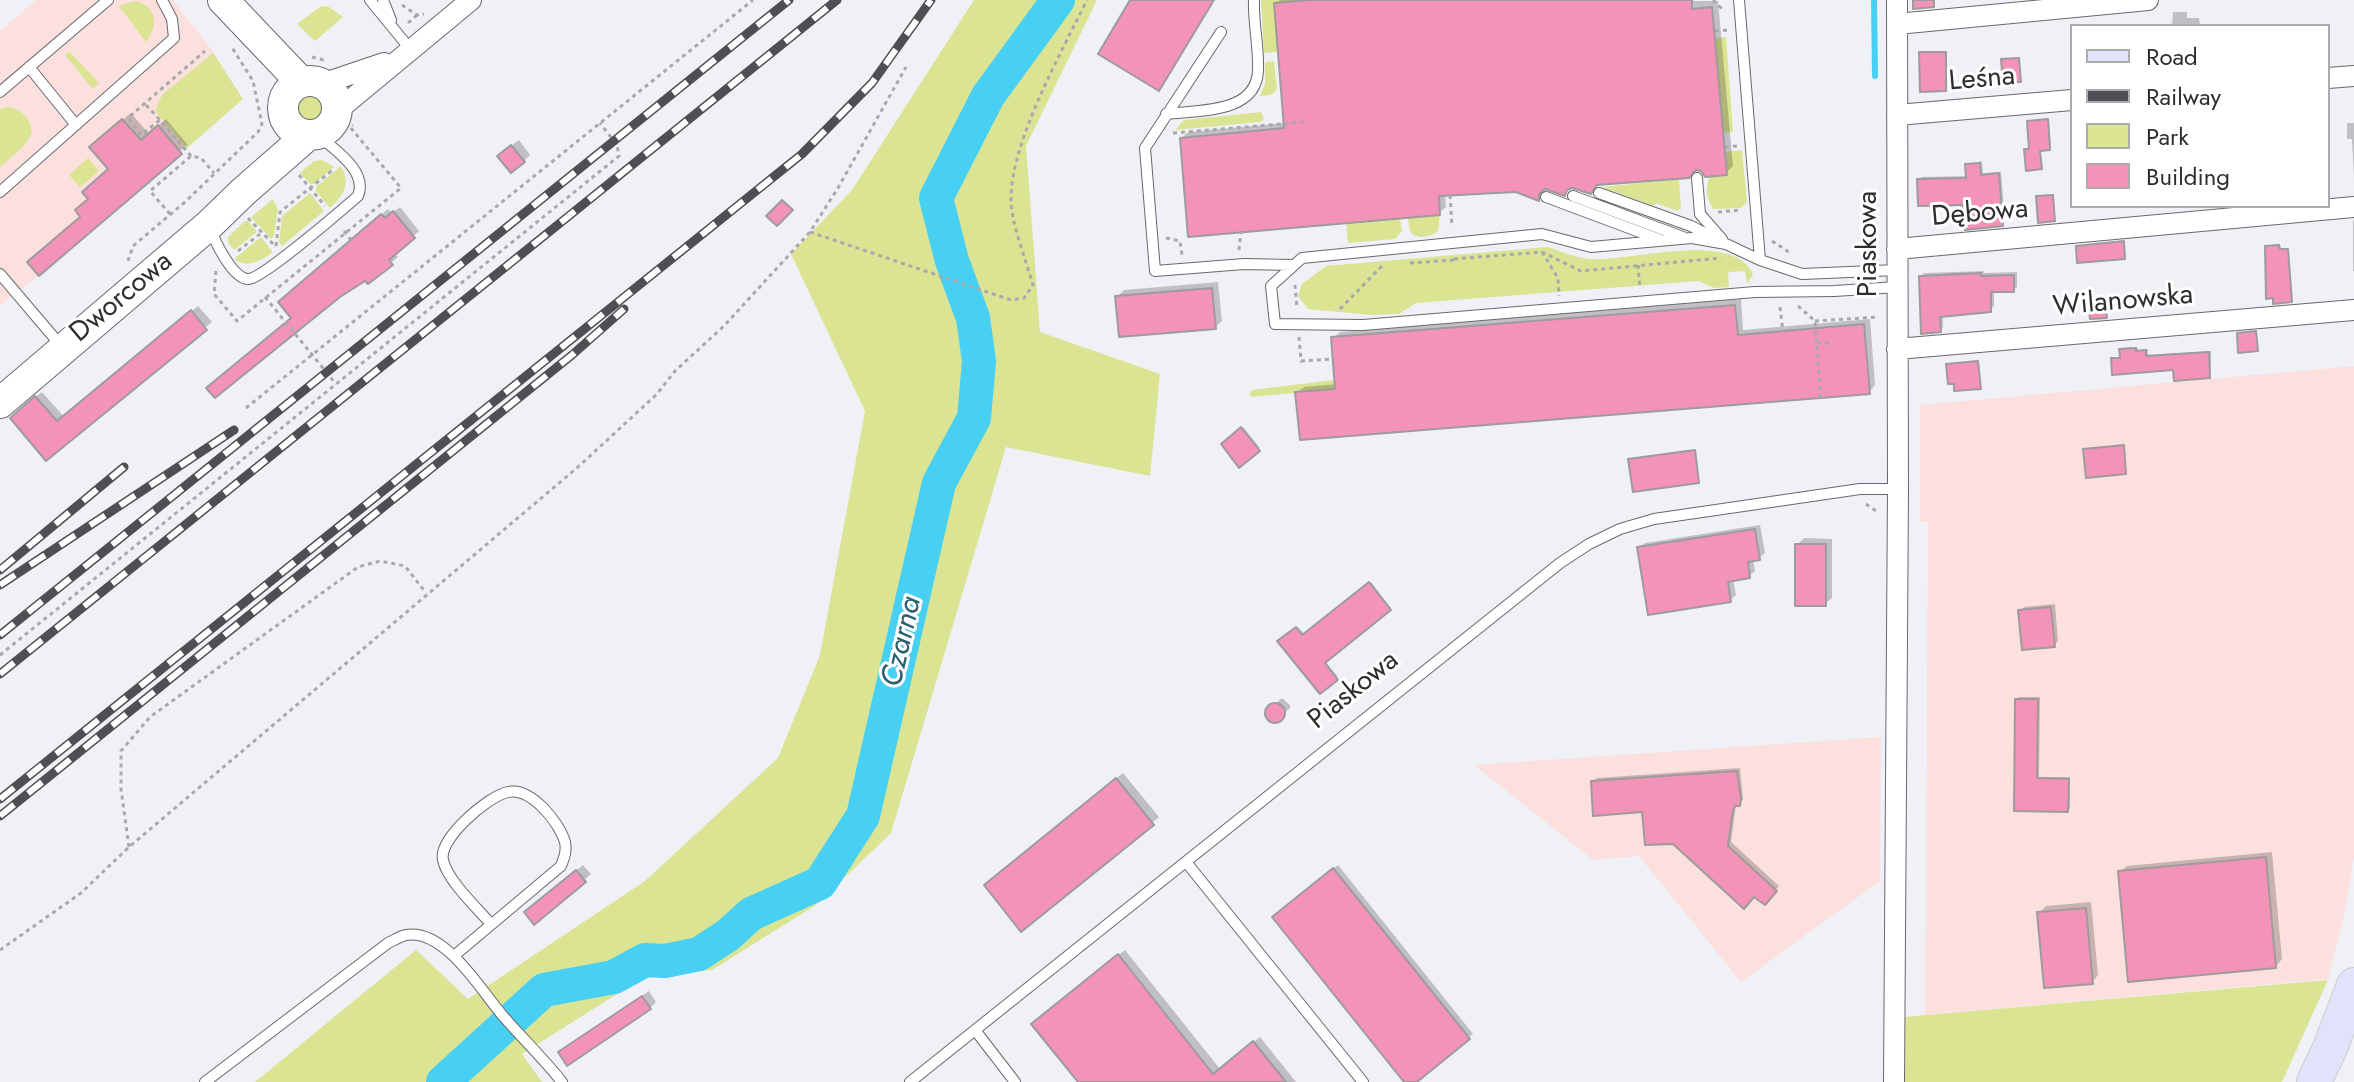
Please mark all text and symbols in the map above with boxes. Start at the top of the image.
legend [2070,24,2330,208]
text: Road [2146,39,2198,74]
street label: Leśna [1947,60,2017,100]
text: Railway [2146,79,2221,114]
text: Park [2146,119,2189,154]
text: Building [2146,159,2230,194]
street label: Piaskowa [1852,191,1886,297]
street label: Dębowa [1930,193,2030,235]
street label: Dworcowa [64,245,180,351]
street label: Wilanowska [2052,279,2194,325]
water label: Czarna [875,593,931,691]
street label: Piaskowa [1302,644,1406,738]

